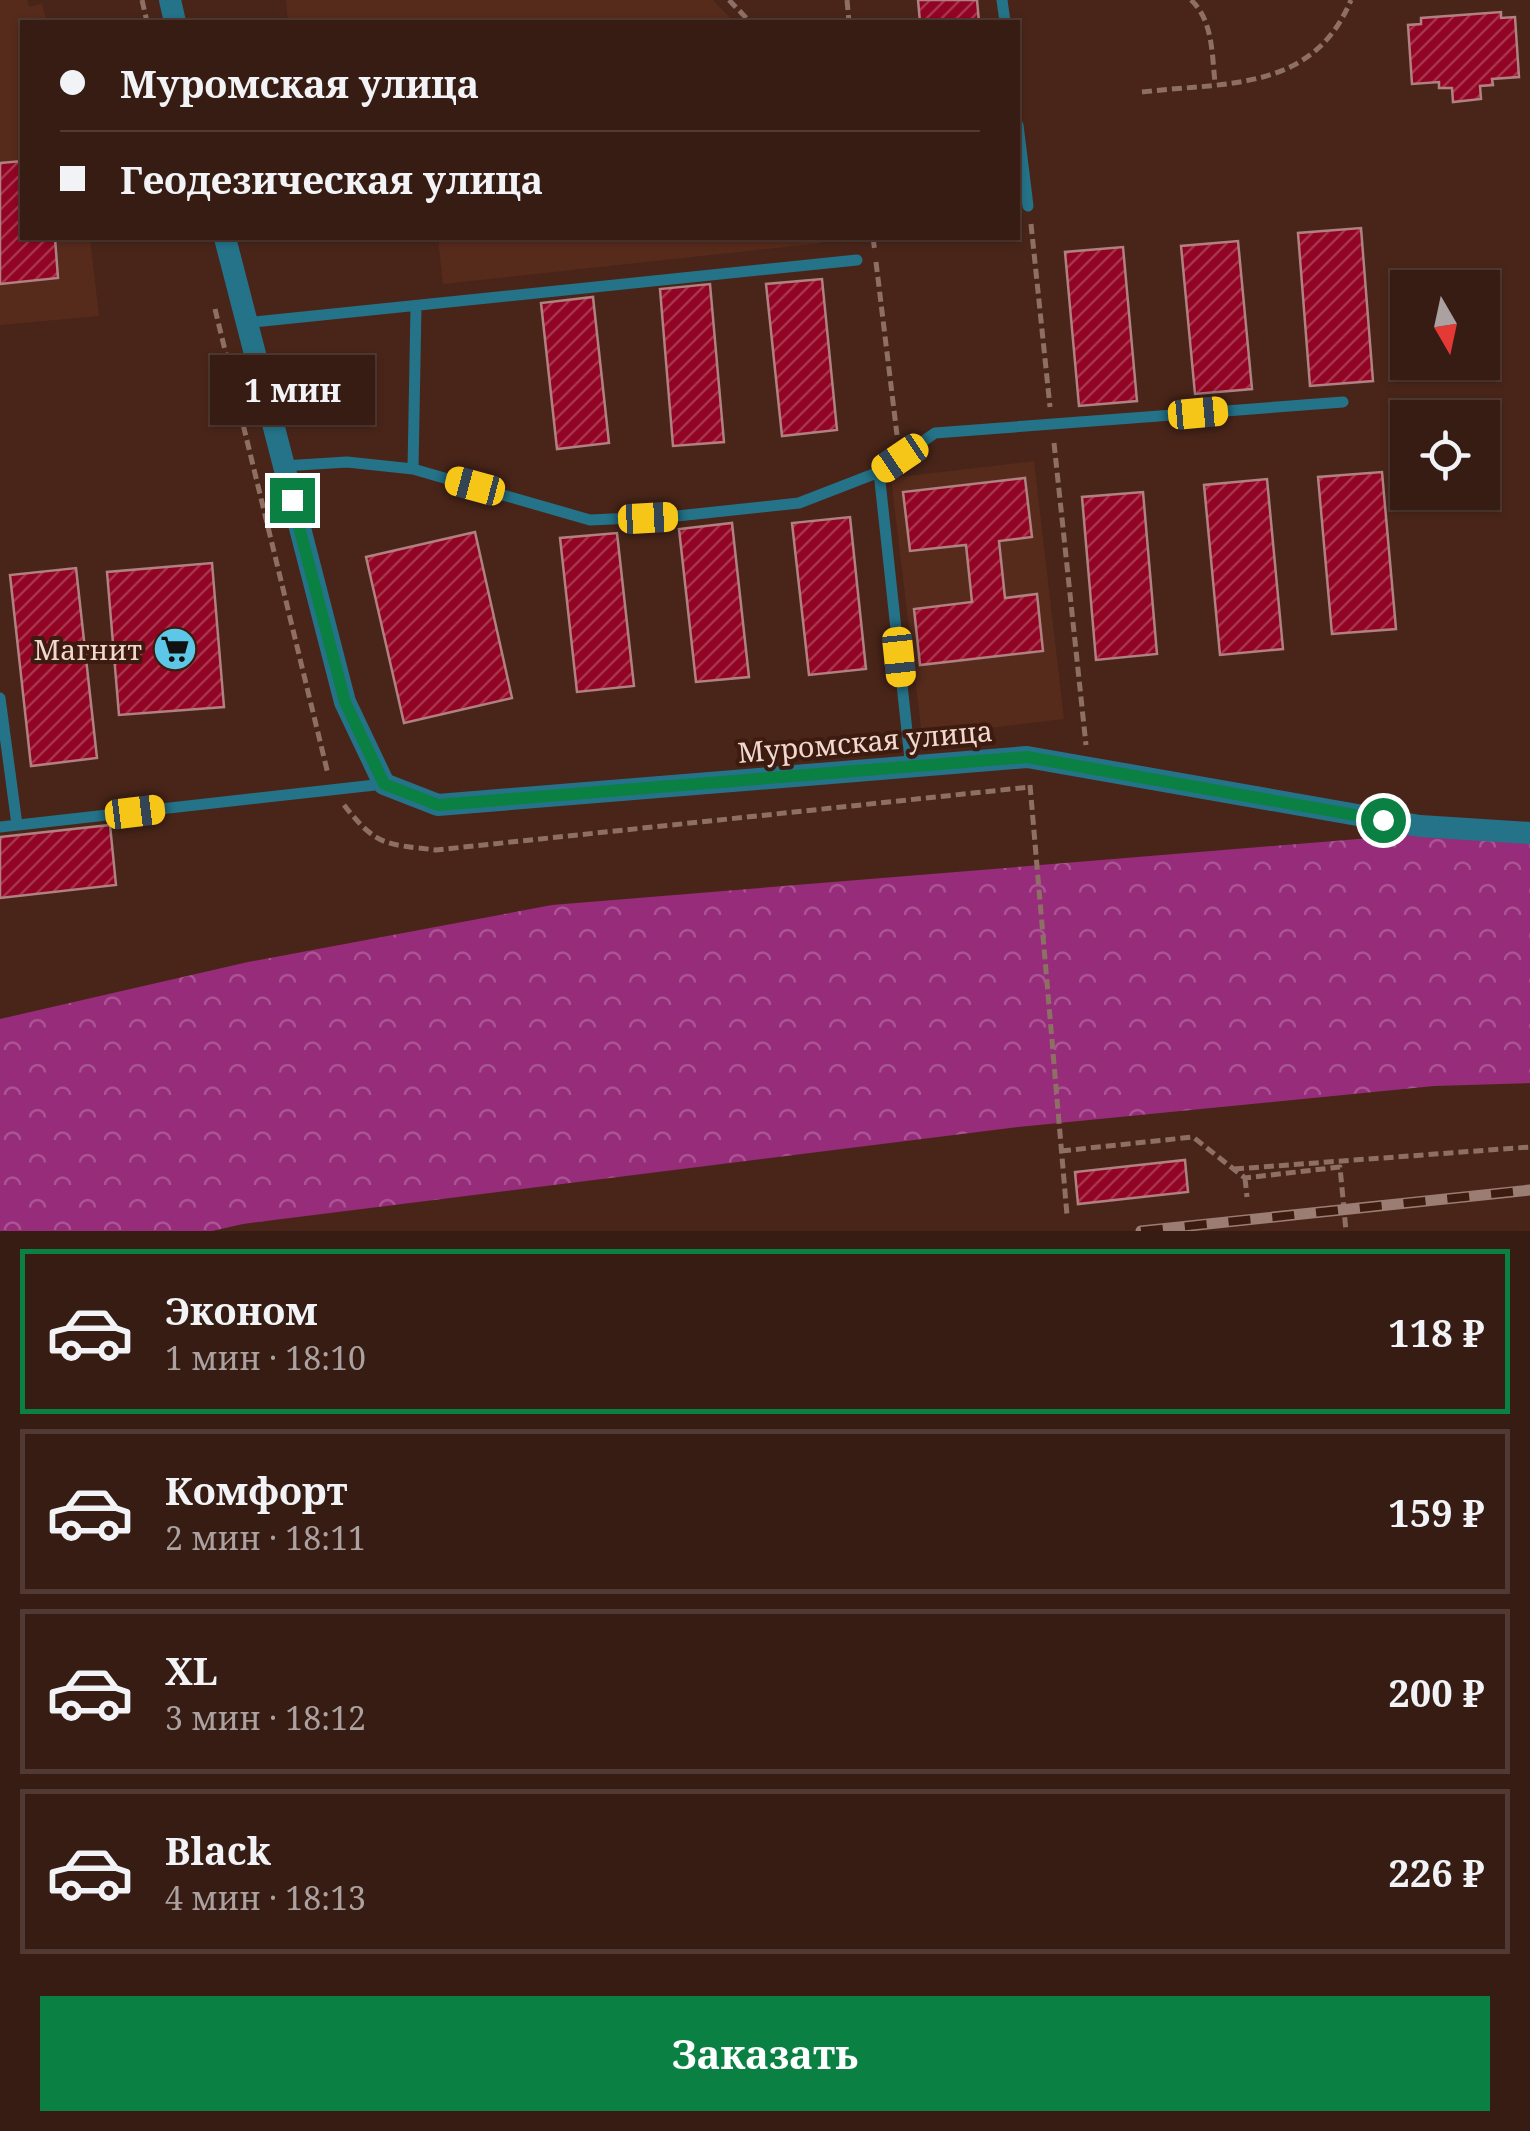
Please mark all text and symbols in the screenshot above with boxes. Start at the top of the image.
text: Муромская улица [120,57,479,109]
text: Геодезическая улица [120,153,543,205]
north arrow [1390,270,1500,380]
map controls [1390,270,1500,510]
callout: 1 мин [210,355,374,425]
text: 1 мин [244,368,341,411]
car [1167,395,1229,431]
button: locate [1390,400,1500,510]
car [867,429,933,487]
car [442,464,508,508]
route end [270,478,315,523]
car [617,501,679,535]
supermarket icon: Магнит [152,626,198,672]
car [881,626,917,688]
place label: Магнит [33,630,142,668]
street label: Муромская улица [736,711,994,771]
car [103,793,167,831]
route start [1361,798,1406,843]
text: Эконом [165,1284,318,1336]
icon: car [45,1287,135,1377]
text: 118 ₽ [1388,1306,1485,1358]
text: 1 мин · 18:10 [165,1336,366,1379]
text: Комфорт [165,1464,348,1516]
icon: car [45,1467,135,1557]
text: 159 ₽ [1388,1486,1485,1538]
text: 2 мин · 18:11 [165,1516,366,1559]
text: XL [165,1644,218,1696]
icon: car [45,1647,135,1737]
text: 200 ₽ [1388,1666,1485,1718]
text: 3 мин · 18:12 [165,1696,366,1739]
text: Black [165,1824,271,1876]
icon: car [45,1827,135,1917]
text: 226 ₽ [1388,1846,1485,1898]
text: 4 мин · 18:13 [165,1876,366,1919]
button: Заказать [40,1996,1490,2111]

